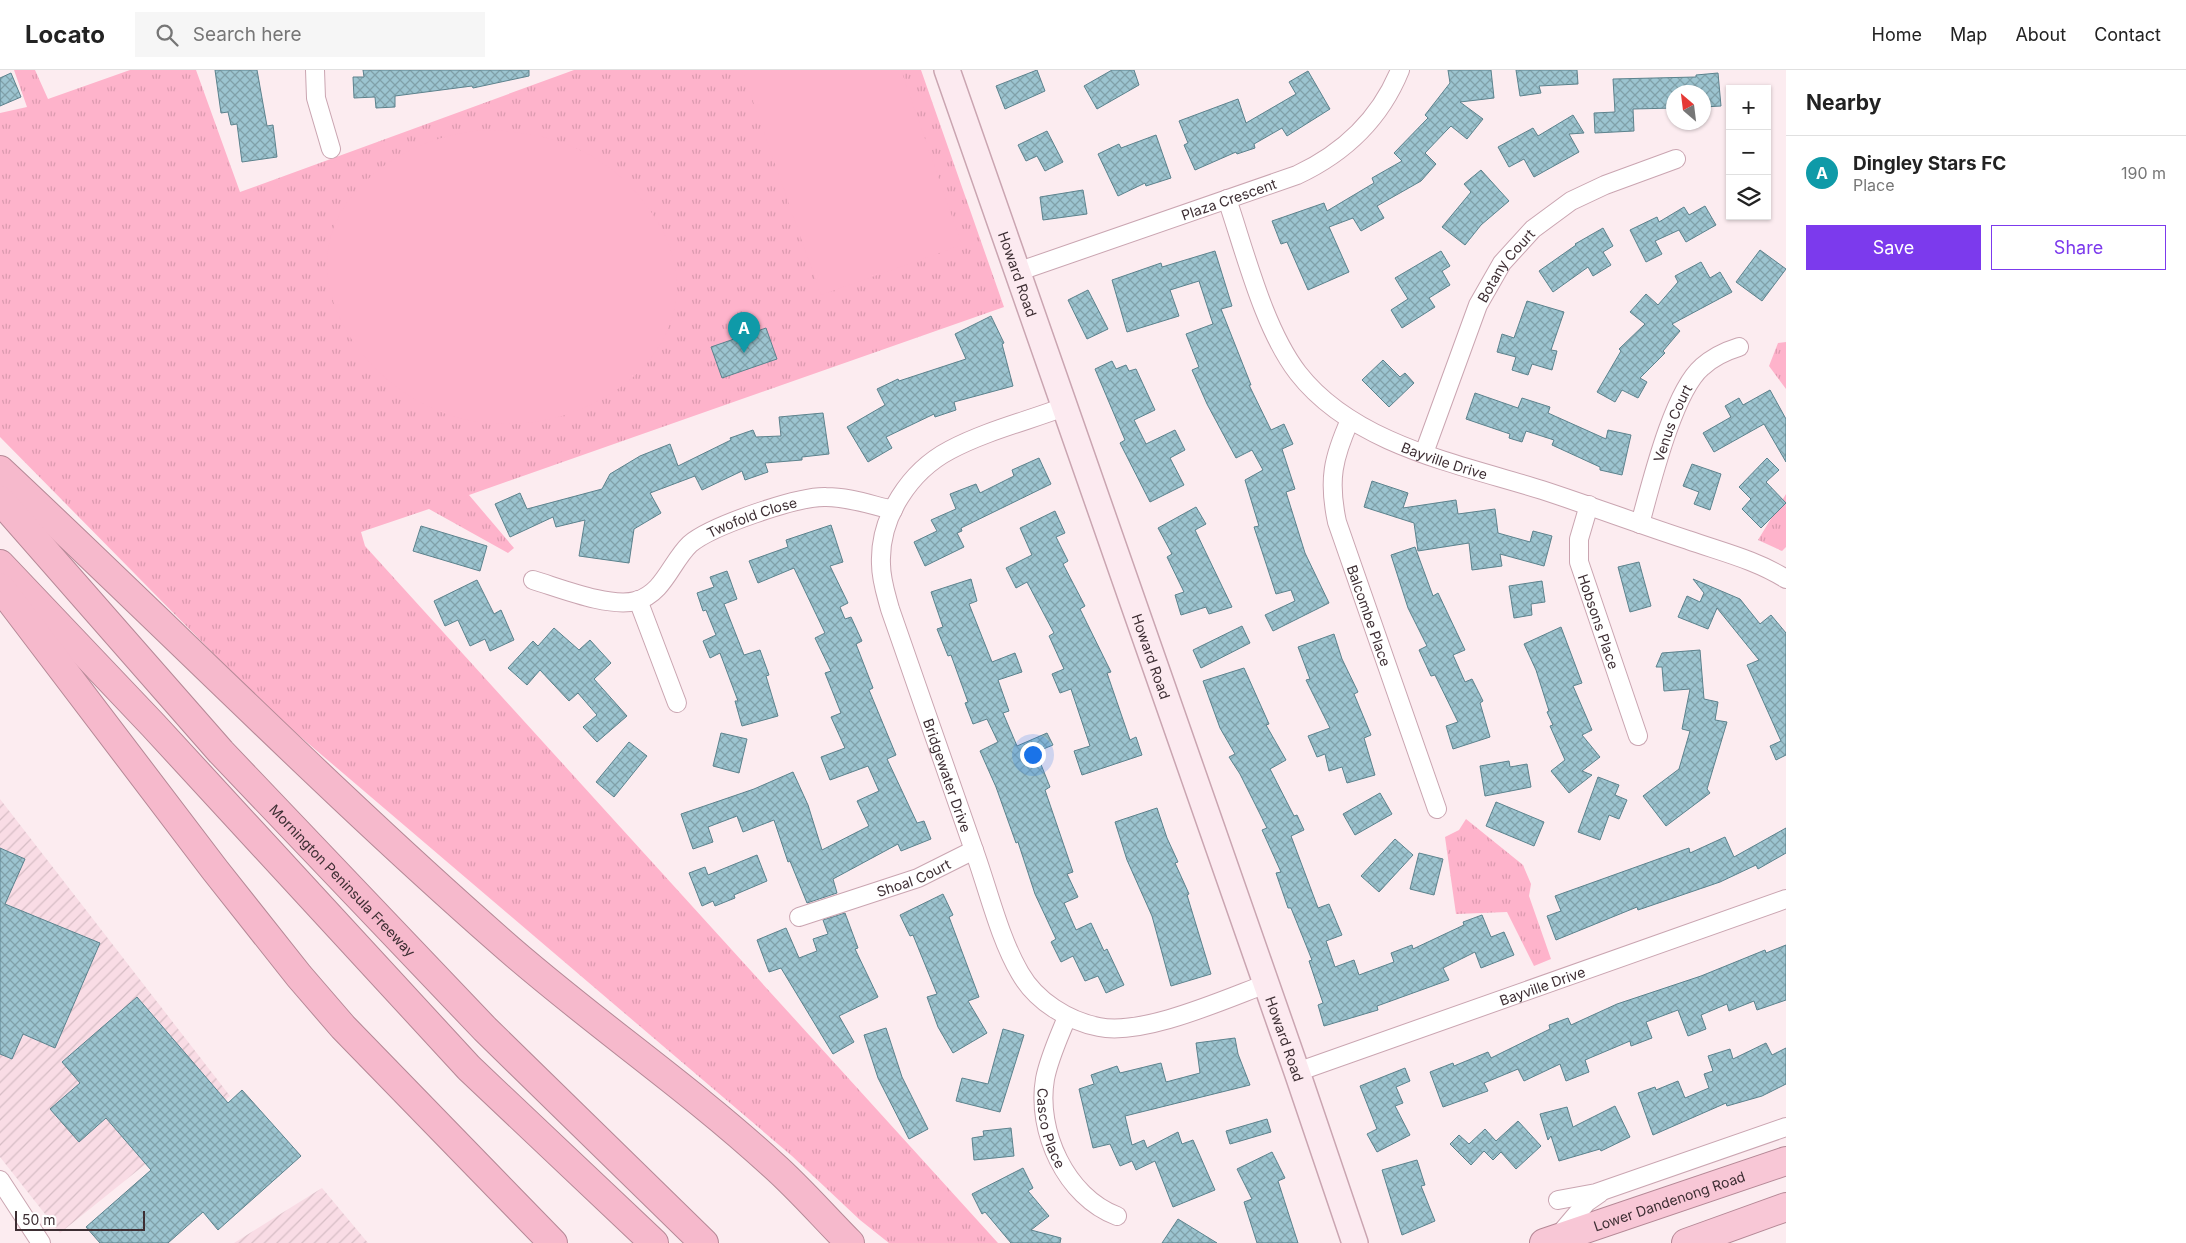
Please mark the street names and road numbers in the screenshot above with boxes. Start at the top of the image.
street label: Plaza Crescent [1179,174,1279,223]
street label: Botany Court [1473,225,1538,305]
street label: Howard Road [995,229,1041,319]
street label: Venus Court [1649,381,1695,464]
street label: Bayville Drive [1399,438,1490,482]
street label: Twofold Close [704,493,798,541]
street label: Balcombe Place [1344,562,1395,668]
street label: Hobsons Place [1575,572,1623,671]
street label: Howard Road [1129,611,1175,701]
street label: Bridgewater Drive [920,716,975,834]
street label: Mornington Peninsula Freeway [266,800,420,960]
street label: Shoal Court [874,855,953,900]
street label: Bayville Drive [1497,962,1587,1008]
street label: Howard Road [1263,994,1308,1084]
street label: Casco Place [1035,1088,1070,1171]
street label: Lower Dandenong Road [1591,1167,1747,1234]

